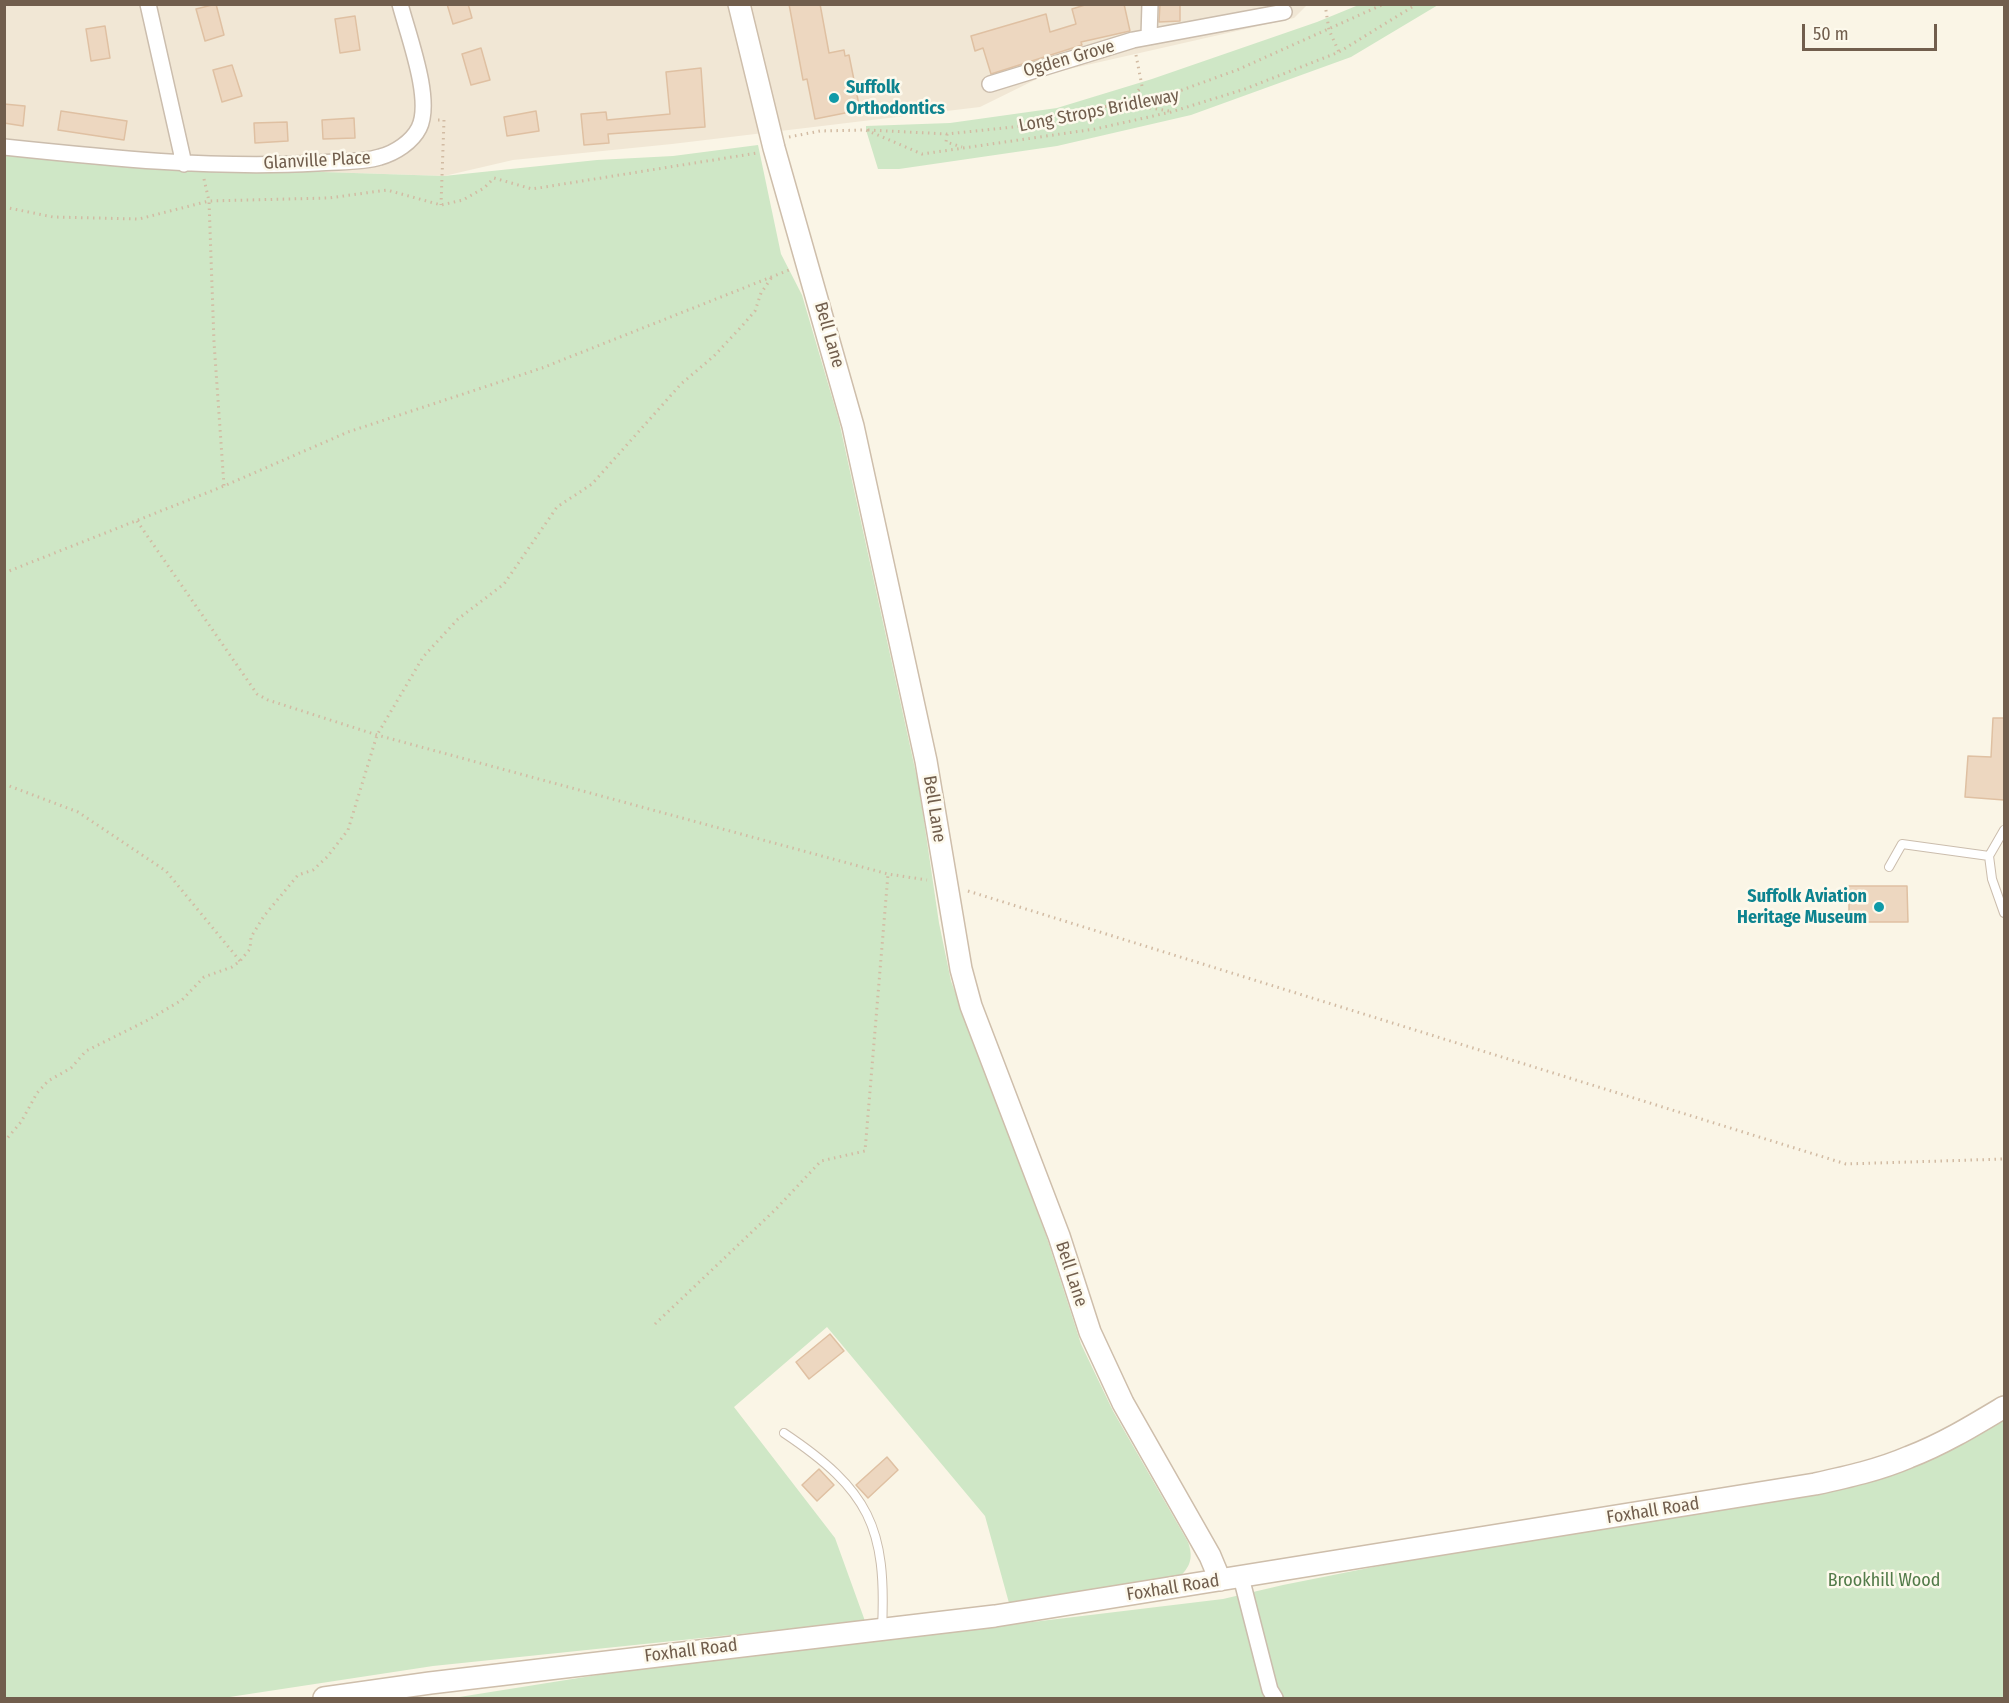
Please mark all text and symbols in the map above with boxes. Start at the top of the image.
scale bar [1805,12,1940,50]
text: 50 m [1813,23,1849,45]
street label: Ogden Grove [1021,36,1117,82]
place label: Suffolk Orthodontics [846,77,945,119]
street label: Long Strops Bridleway [1017,85,1181,137]
marker: Suffolk Orthodontics [827,91,841,105]
street label: Glanville Place [263,147,371,175]
street label: Bell Lane [809,300,849,370]
street label: Bell Lane [918,774,950,844]
place label: Suffolk Aviation Heritage Museum [1737,886,1867,928]
marker: Suffolk Aviation Heritage Museum [1872,900,1886,914]
street label: Bell Lane [1050,1239,1092,1309]
street label: Foxhall Road [1605,1493,1701,1529]
street label: Foxhall Road [1125,1570,1221,1606]
park label: Brookhill Wood [1828,1570,1940,1592]
street label: Foxhall Road [643,1635,739,1667]

